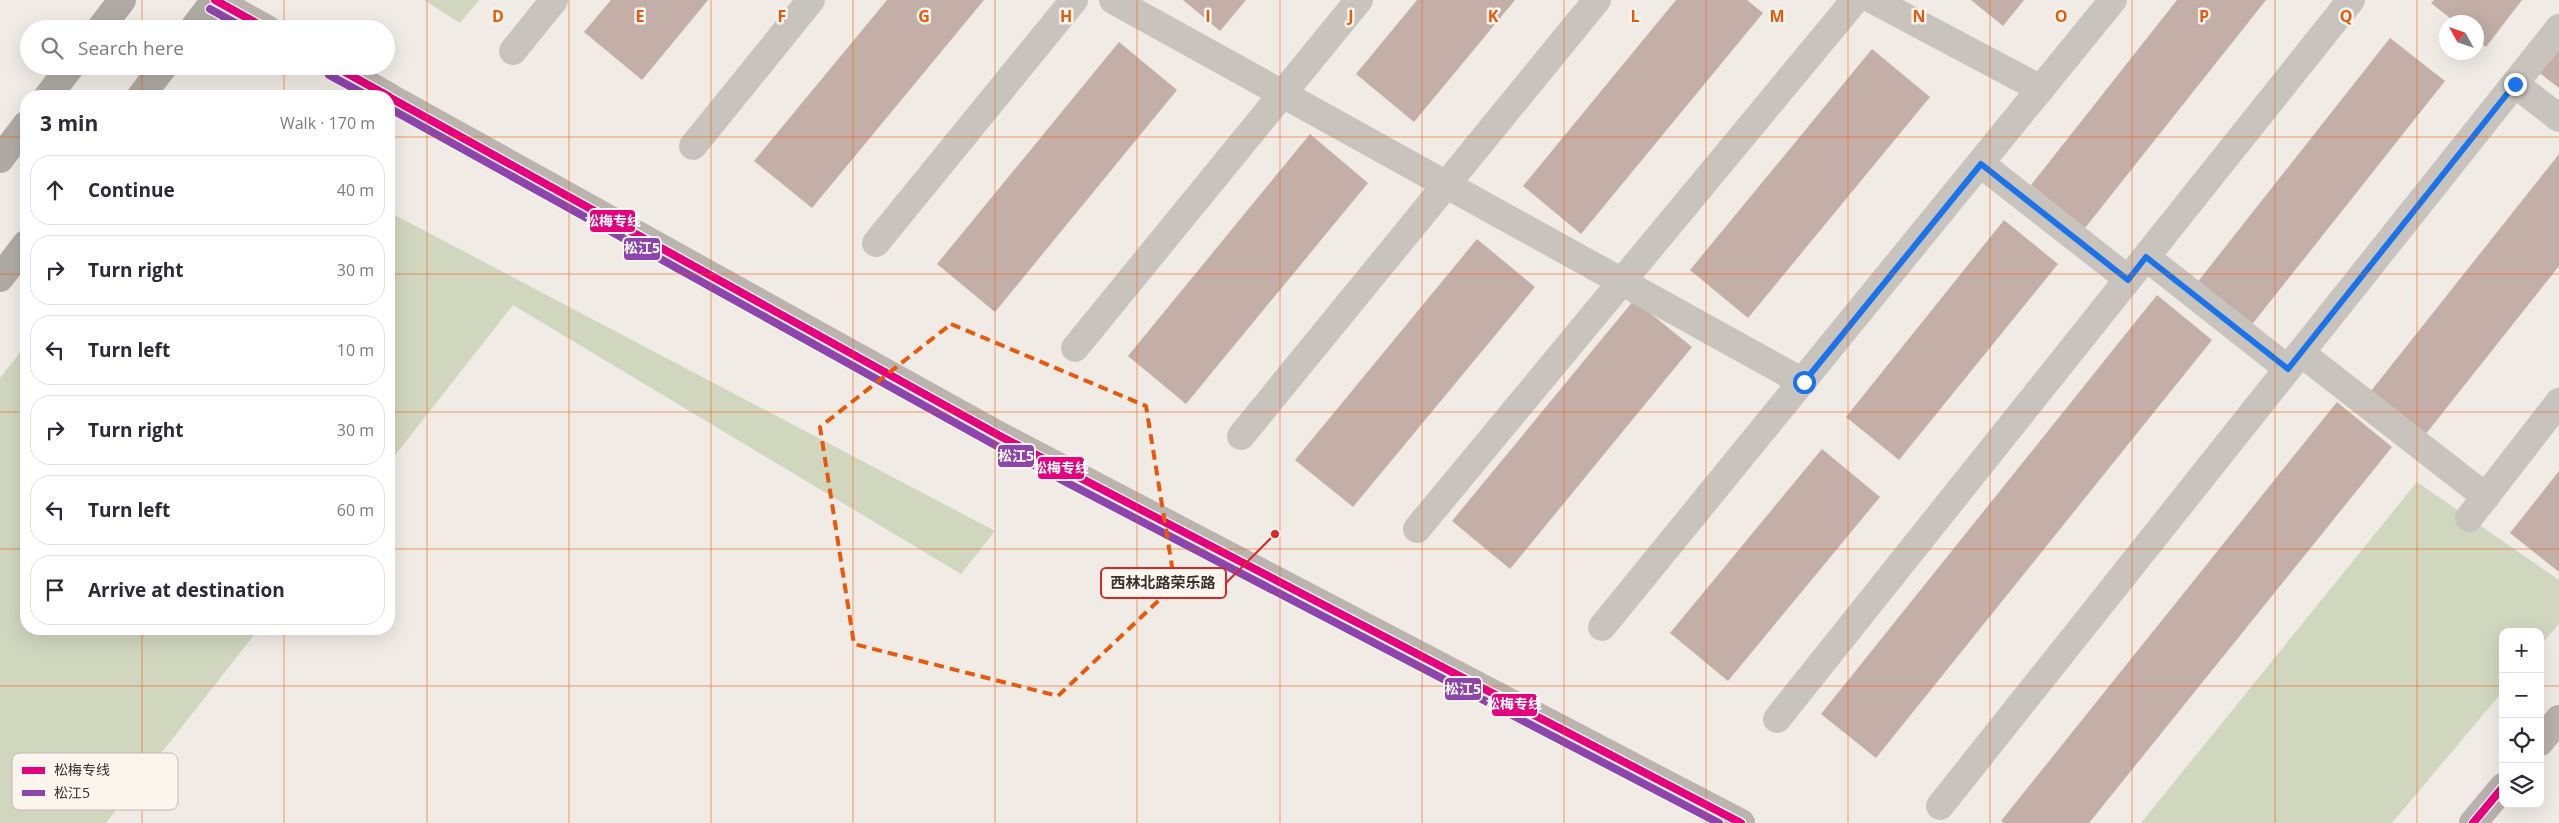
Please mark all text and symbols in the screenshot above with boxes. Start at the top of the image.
text: D [492,5,504,27]
text: E [636,5,645,27]
text: F [778,5,786,27]
text: G [918,5,930,27]
text: H [1060,5,1072,27]
text: I [1205,5,1211,27]
text: J [1346,5,1354,27]
text: K [1488,5,1499,27]
text: L [1630,5,1640,27]
text: M [1769,5,1785,27]
text: N [1912,5,1926,27]
text: O [2055,5,2067,27]
text: P [2199,5,2209,27]
text: Q [2340,5,2352,27]
north arrow [2439,15,2484,60]
search box [20,20,395,75]
icon: search [38,34,66,62]
text: Search here [78,35,184,61]
route end [2504,73,2527,96]
text: 3 min [40,109,98,137]
text: Walk · 170 m [280,112,375,134]
icon: ahead [41,176,69,204]
text: Continue [88,177,175,203]
text: 40 m [337,179,374,201]
line badge: 松梅专线 [589,209,636,233]
text: 松梅专线 [585,211,641,230]
line badge: 松江5 [623,237,661,261]
text: 松江5 [624,238,660,257]
icon: right [41,256,69,284]
text: Turn right [88,257,183,283]
text: 30 m [337,259,374,281]
icon: left [41,336,69,364]
text: Turn left [88,337,170,363]
text: 10 m [337,339,374,361]
route start [1793,371,1816,394]
icon: right [41,416,69,444]
text: Turn right [88,417,183,443]
text: 30 m [337,419,374,441]
line badge: 松江5 [997,444,1035,468]
text: 松江5 [998,446,1034,465]
line badge: 松梅专线 [1037,456,1085,480]
text: 松梅专线 [1033,458,1089,477]
icon: left [41,496,69,524]
text: Turn left [88,497,170,523]
text: 60 m [337,499,374,521]
callout: 西林北路荣乐路 [1101,568,1226,598]
text: 西林北路荣乐路 [1110,572,1216,592]
icon: arrive [41,576,69,604]
text: Arrive at destination [88,577,285,603]
map controls [2499,628,2544,808]
button: + [2499,628,2544,673]
button: − [2499,673,2544,718]
line badge: 松江5 [1444,677,1482,701]
text: 松江5 [1445,679,1481,698]
line badge: 松梅专线 [1491,693,1538,717]
text: 松梅专线 [1486,694,1542,713]
button: locate [2499,718,2544,763]
legend [12,753,178,810]
text: 松梅专线 [54,760,110,779]
button: layers [2499,763,2544,808]
text: 松江5 [54,783,90,802]

